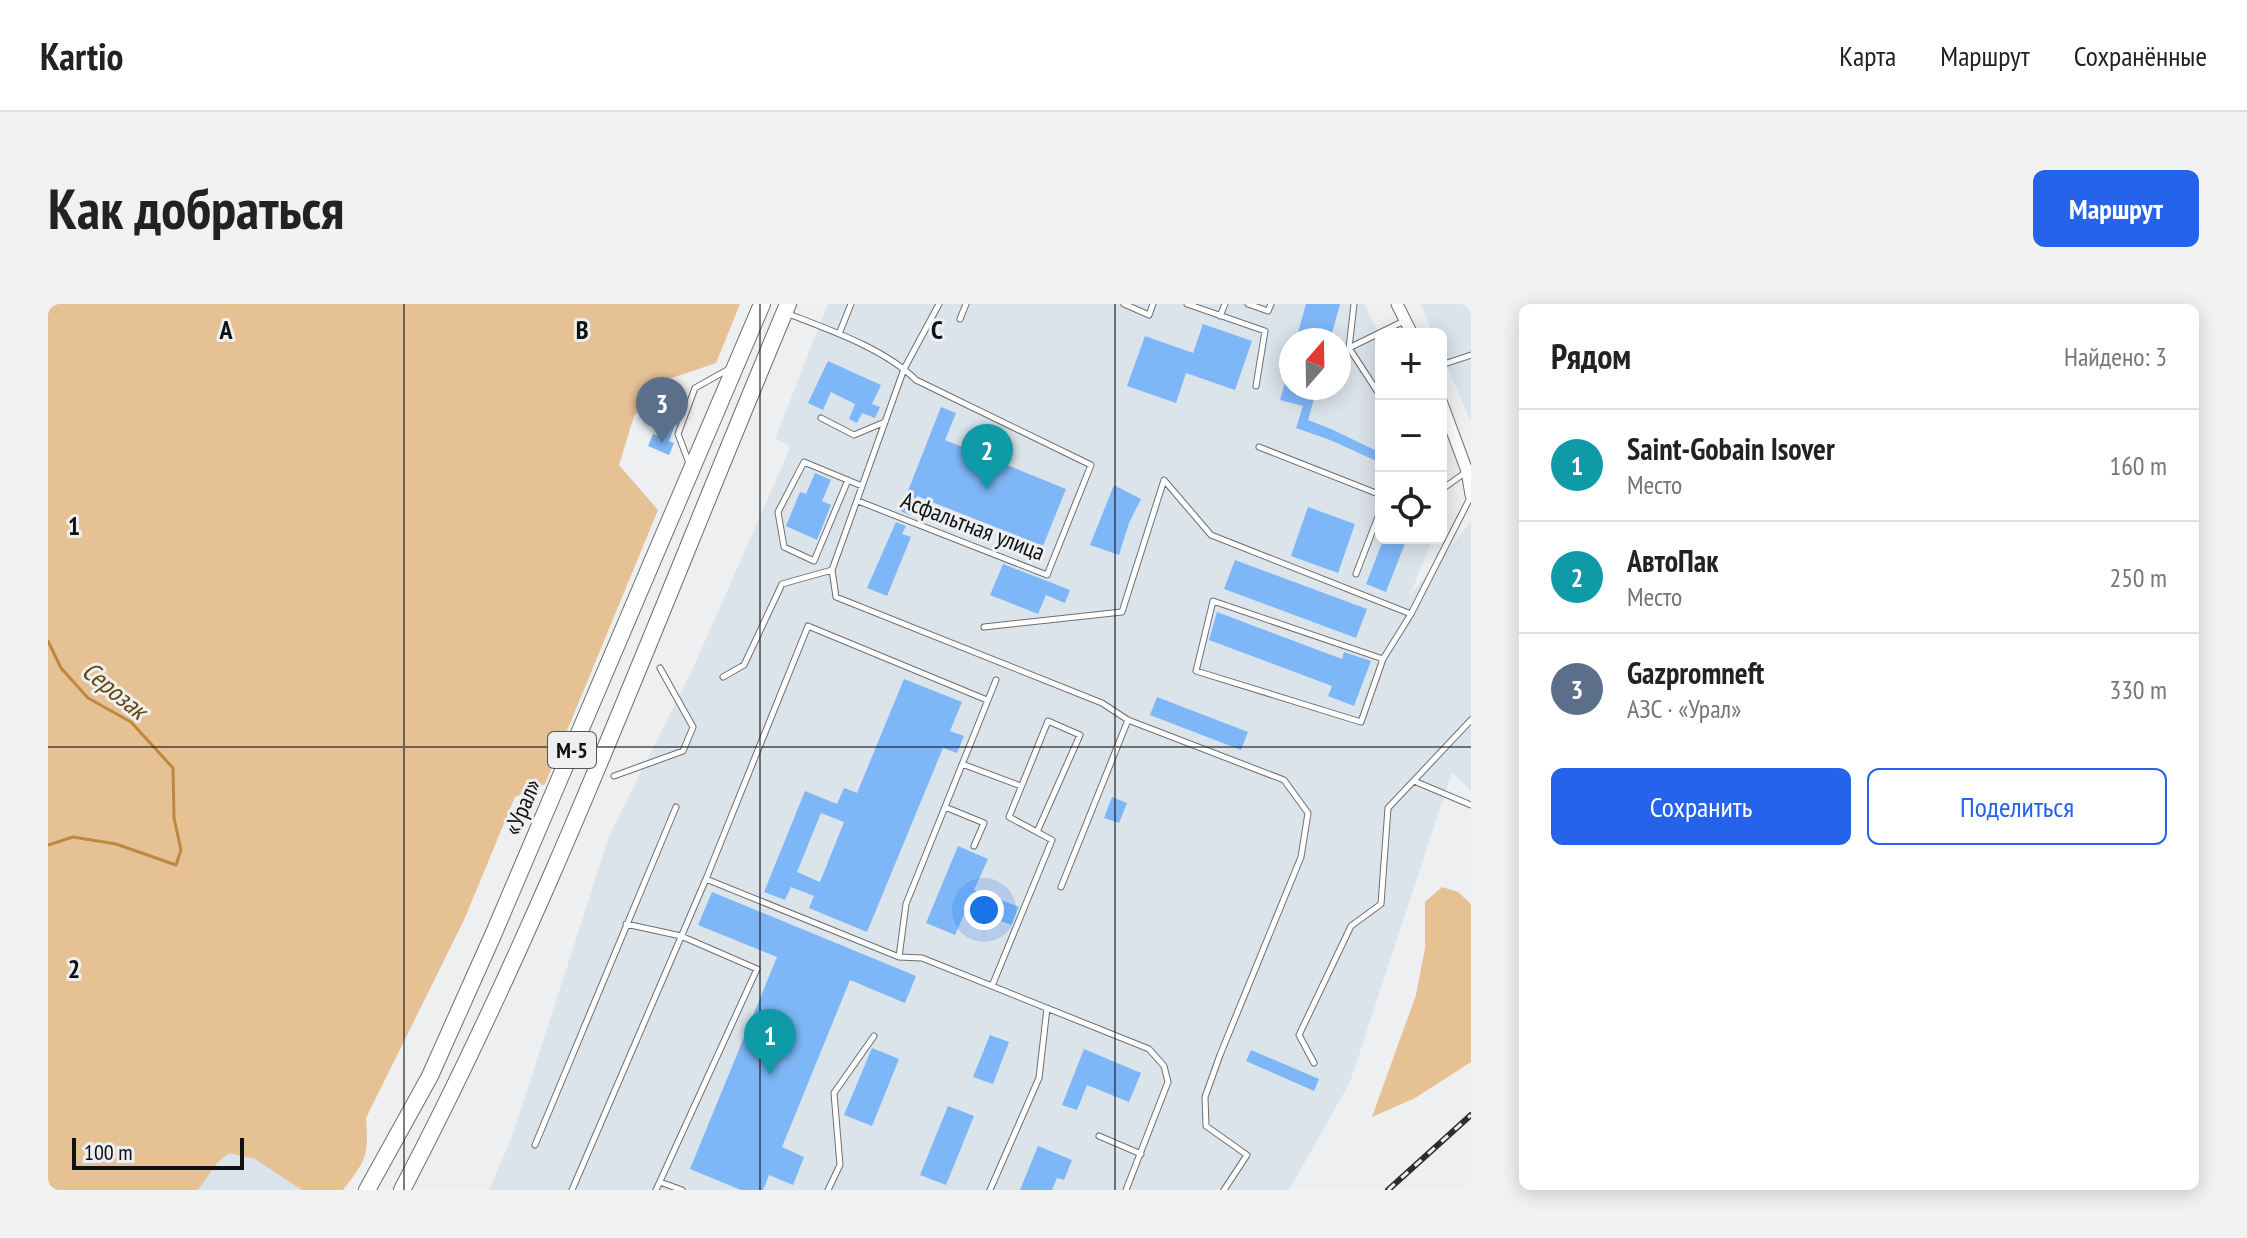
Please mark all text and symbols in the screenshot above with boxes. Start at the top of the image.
text: Kartio [40,31,124,80]
text: Карта [1839,37,1896,74]
text: Маршрут [1940,37,2030,74]
text: Сохранённые [2074,37,2207,74]
button: Маршрут [2033,170,2199,247]
text: Как добраться [48,172,344,244]
text: A [218,313,233,346]
text: B [576,313,589,346]
text: C [931,313,943,346]
north arrow [1279,328,1351,400]
map controls [1375,328,1447,544]
button: + [1375,328,1447,400]
text: Рядом [1551,334,1631,378]
text: Найдено: 3 [2064,340,2167,373]
pin: 3 [636,377,688,443]
button: − [1375,400,1447,472]
pin: 2 [961,424,1013,490]
text: Saint-Gobain Isover [1627,429,1835,468]
text: 1 [1571,449,1583,482]
text: 160 m [2109,449,2167,482]
text: Место [1627,468,1682,501]
button: locate [1375,472,1447,544]
street label: Асфальтная улица [897,484,1049,568]
text: 1 [68,509,80,542]
text: АвтоПак [1627,541,1719,580]
text: 2 [1571,561,1583,594]
text: 250 m [2109,561,2167,594]
text: Место [1627,580,1682,613]
text: Gazpromneft [1627,653,1764,692]
water label: Серозак [76,654,156,728]
text: 3 [1571,673,1583,706]
text: 330 m [2109,673,2167,706]
text: АЗС · «Урал» [1627,692,1741,725]
road number: М-5 [548,732,596,768]
button: Сохранить [1551,768,1851,845]
button: Поделиться [1867,768,2167,845]
street label: «Урал» [496,774,548,840]
your location [964,890,1004,930]
text: 2 [68,952,80,985]
pin: 1 [744,1009,796,1075]
scale bar [72,1134,244,1170]
text: 100 m [84,1138,133,1166]

